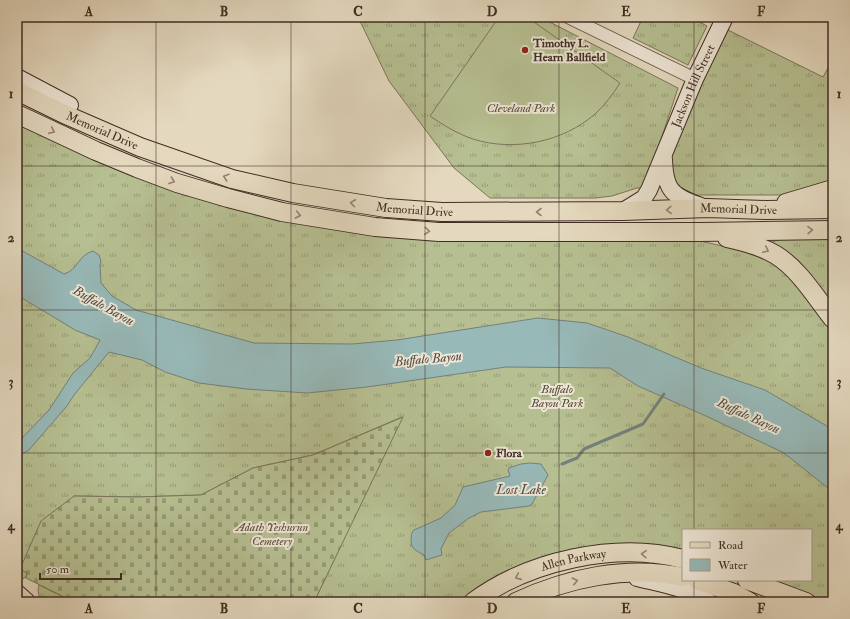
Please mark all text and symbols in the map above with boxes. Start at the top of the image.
text: A [84,4,94,20]
text: B [220,4,228,20]
text: C [353,4,363,20]
text: D [487,4,498,20]
text: E [621,4,631,20]
text: F [757,4,766,20]
place label: Timothy L. Hearn Ballfield [532,36,605,65]
street label: Jackson Hill Street [668,42,719,131]
marker: Timothy L. Hearn Ballfield [520,45,530,55]
text: 1 [9,86,14,102]
text: 1 [837,86,842,102]
park label: Cleveland Park [487,101,555,116]
street label: Memorial Drive [64,109,140,153]
one-way arrow [48,126,56,134]
one-way arrow [223,173,230,181]
one-way arrow [169,176,176,185]
one-way arrow [350,199,356,208]
street label: Memorial Drive [375,199,453,220]
street label: Memorial Drive [700,201,777,218]
one-way arrow [666,205,672,214]
one-way arrow [536,208,542,216]
one-way arrow [295,210,301,218]
one-way arrow [807,226,813,234]
one-way arrow [423,227,430,236]
text: 2 [8,230,15,246]
text: 2 [836,230,843,246]
one-way arrow [761,245,769,253]
water label: Buffalo Bayou [69,282,137,329]
water label: Buffalo Bayou [393,348,462,370]
text: 3 [9,374,14,390]
text: 3 [837,374,842,390]
park label: Buffalo Bayou Park [530,382,583,411]
water label: Buffalo Bayou [714,394,782,437]
place label: Flora [496,446,523,461]
marker: Flora [483,448,493,458]
water label: Lost Lake [495,482,546,498]
text: 4 [6,518,15,534]
text: 4 [834,518,843,534]
park label: Adath Yeshurun Cemetery [234,520,309,549]
legend [682,529,812,581]
text: Road [718,538,743,553]
street label: Allen Parkway [538,546,608,575]
one-way arrow [641,549,647,558]
scale bar [40,555,121,581]
text: Water [717,558,748,573]
text: 50 m [46,562,70,577]
one-way arrow [514,572,522,580]
one-way arrow [572,577,578,585]
text: A [84,601,94,617]
text: B [220,601,228,617]
text: C [353,601,363,617]
text: D [487,601,498,617]
text: E [621,601,631,617]
text: F [757,601,766,617]

